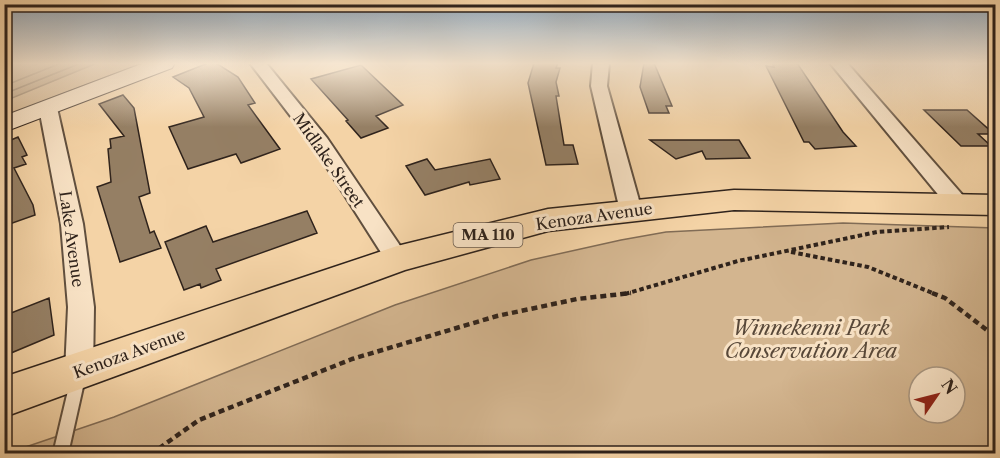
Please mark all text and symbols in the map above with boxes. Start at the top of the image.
street label: Midlake Street [289,109,369,212]
street label: Lake Avenue [55,190,89,288]
street label: Kenoza Avenue [534,198,654,234]
road number: MA 110 [454,223,522,247]
park label: Winnekenni Park Conservation Area [725,316,897,363]
street label: Kenoza Avenue [70,323,188,383]
north arrow [907,365,967,425]
text: N [937,375,962,398]

